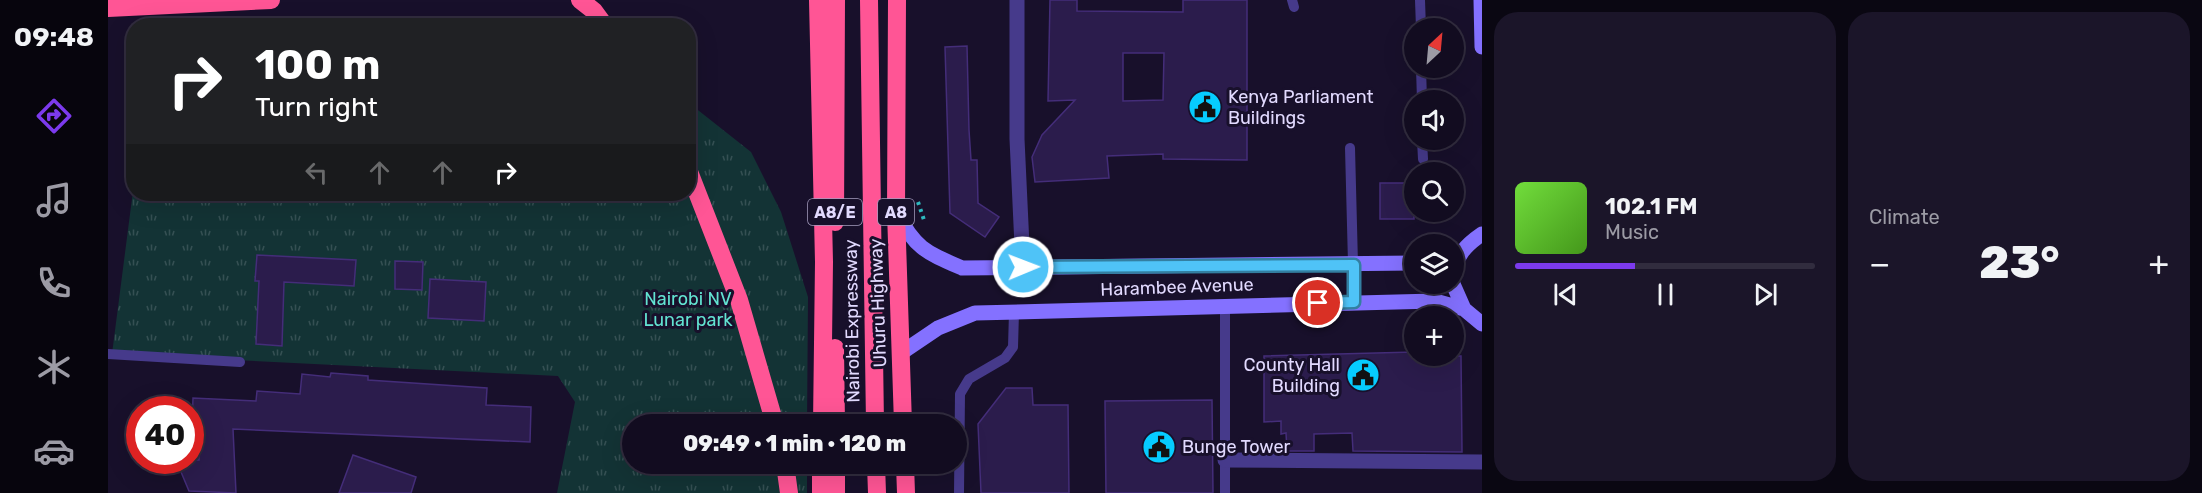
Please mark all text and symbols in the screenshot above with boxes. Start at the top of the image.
north arrow [1404,18,1464,78]
map controls [1404,18,1464,366]
text: 09:48 [14,21,94,53]
text: 100 m [255,40,380,90]
icon: right [156,42,234,120]
place label: Kenya Parliament Buildings [1228,86,1374,129]
public building icon: Kenya Parliament Buildings [1187,89,1223,125]
button: sound [1404,90,1464,150]
text: Turn right [255,91,378,123]
icon: directions [33,95,75,137]
icon: left [300,156,333,189]
icon: ahead [363,156,396,189]
icon: ahead [426,156,459,189]
icon: right [489,156,522,189]
button: search [1404,162,1464,222]
icon: music [33,179,75,221]
text: 102.1 FM [1605,193,1697,220]
road number: A8/E [808,199,862,225]
road number: A8 [878,199,914,225]
text: Climate [1869,205,1940,229]
text: Music [1605,220,1659,244]
button: layers [1404,234,1464,294]
position arrow [991,235,1055,299]
text: 23° [1979,236,2060,289]
street label: Uhuru Highway [865,238,891,368]
street label: Nairobi Expressway [840,239,864,403]
text: − [1869,244,1890,283]
text: + [2148,244,2169,283]
icon: phone [33,262,75,304]
street label: Harambee Avenue [1100,273,1254,301]
pin [1292,277,1343,328]
icon: previous [1549,278,1582,311]
icon: pause [1649,278,1682,311]
icon: next [1749,278,1782,311]
icon: arrive [1301,286,1334,319]
park label: Nairobi NV Lunar park [643,288,733,331]
button: + [1404,306,1464,366]
icon: climate [33,346,75,388]
place label: County Hall Building [1244,354,1340,397]
public building icon: County Hall Building [1345,357,1381,393]
speed limit sign: 40 [126,396,204,474]
public building icon: Bunge Tower [1141,429,1177,465]
icon: car [33,430,75,472]
text: 09:49 · 1 min · 120 m [683,430,906,457]
place label: Bunge Tower [1182,436,1291,458]

